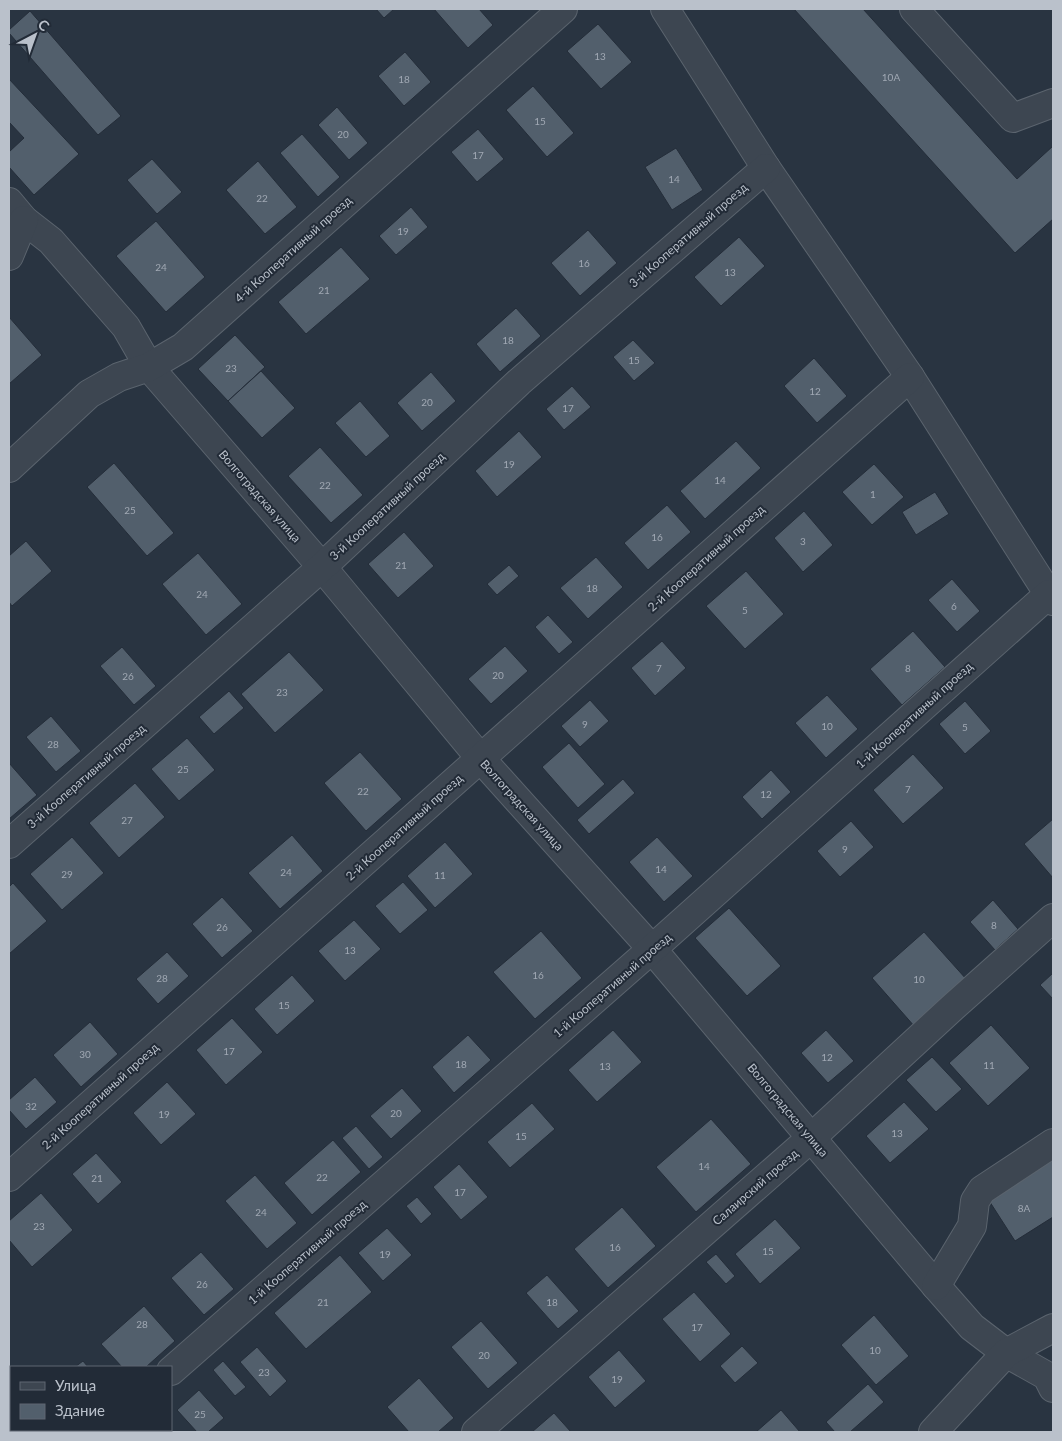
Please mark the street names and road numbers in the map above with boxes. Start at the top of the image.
street label: 3-й Кооперативный проезд [626,179,751,290]
street label: 4-й Кооперативный проезд [232,192,355,305]
street label: Волгоградская улица [216,447,304,545]
street label: 3-й Кооперативный проезд [326,448,448,563]
street label: 2-й Кооперативный проезд [645,501,768,614]
street label: 1-й Кооперативный проезд [853,658,976,771]
street label: 3-й Кооперативный проезд [24,720,149,831]
street label: Волгоградская улица [477,756,567,854]
street label: 2-й Кооперативный проезд [343,770,466,883]
street label: 1-й Кооперативный проезд [550,929,675,1040]
street label: 2-й Кооперативный проезд [39,1039,162,1152]
street label: Волгоградская улица [745,1060,831,1160]
street label: Салаирский проезд [709,1145,801,1228]
street label: 1-й Кооперативный проезд [245,1196,370,1307]

